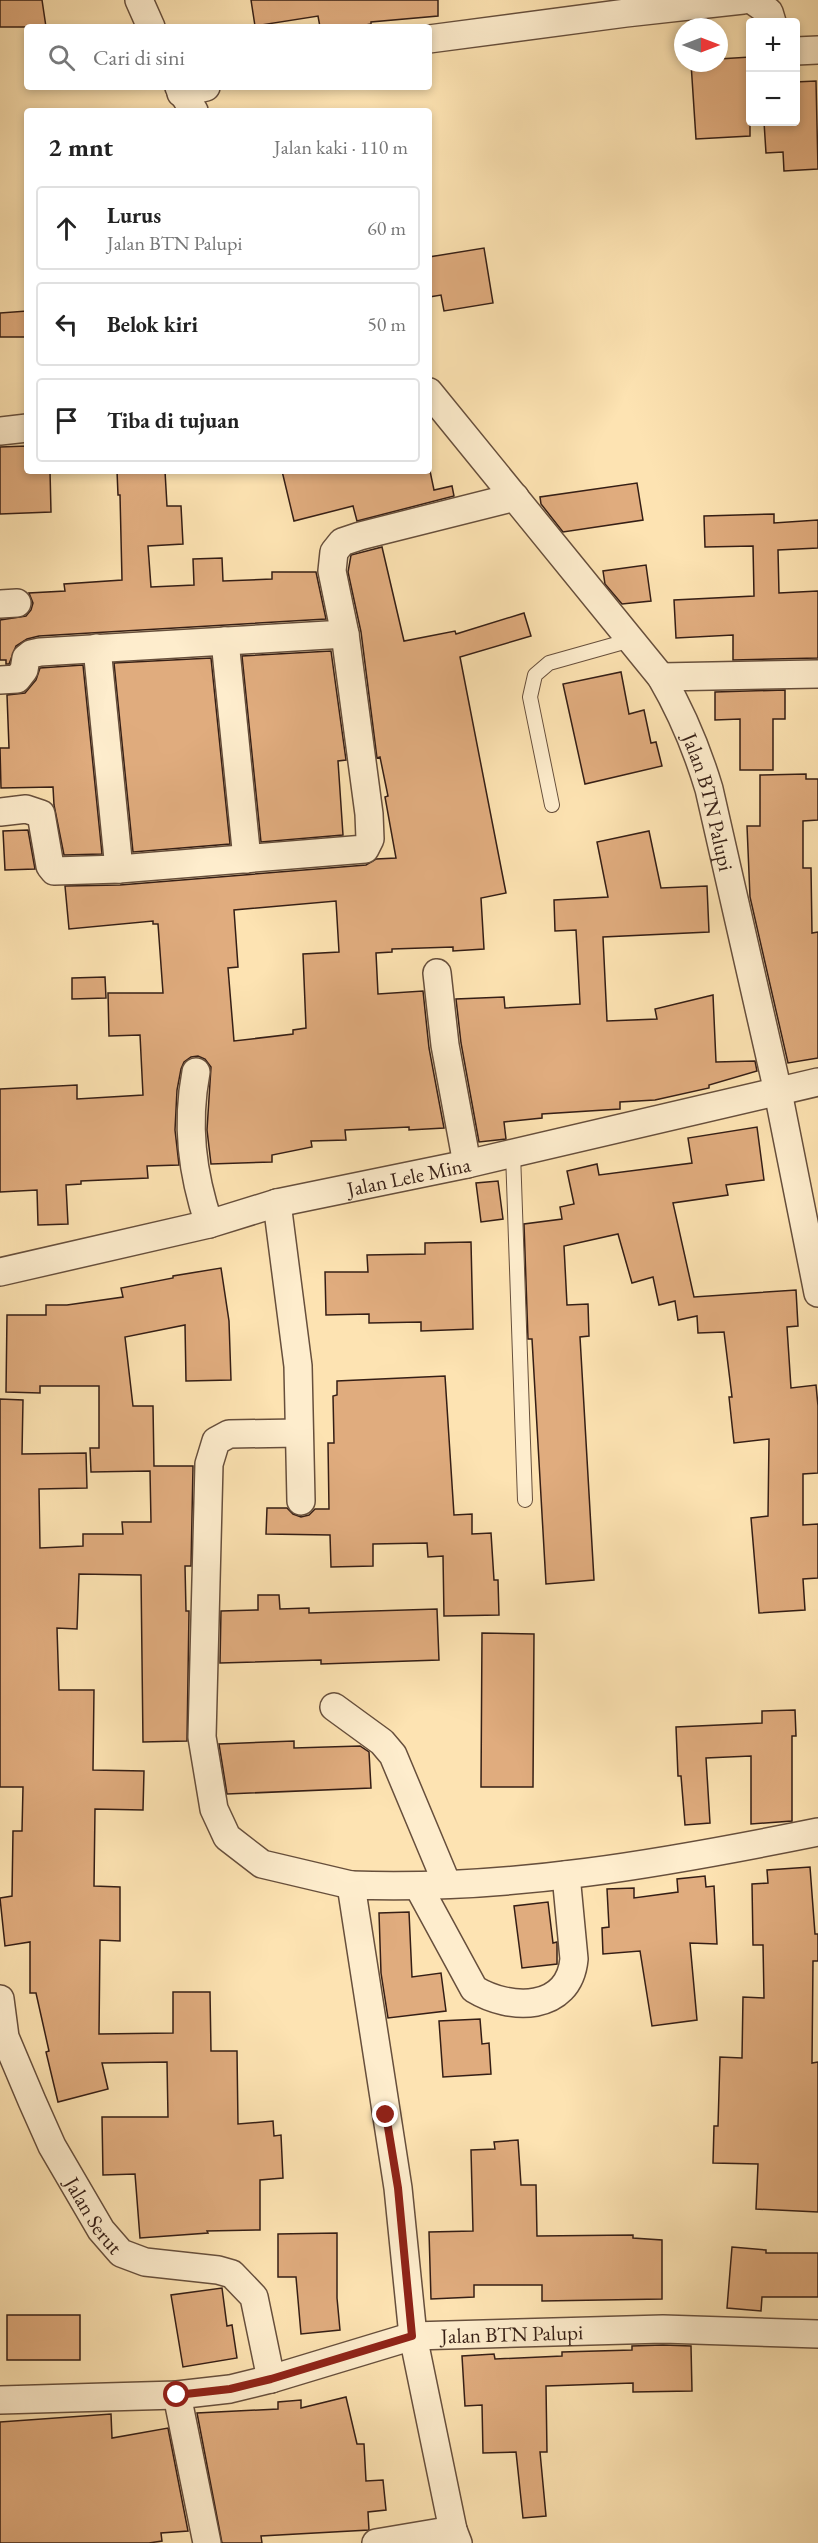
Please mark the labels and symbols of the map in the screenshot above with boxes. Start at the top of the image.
north arrow [674,18,728,72]
street label: Jalan BTN Palupi [676,727,741,873]
street label: Jalan Lele Mina [342,1150,474,1202]
route end [372,2101,398,2127]
street label: Jalan Serut [58,2170,129,2260]
street label: Jalan BTN Palupi [439,2318,583,2349]
route start [163,2381,189,2407]

